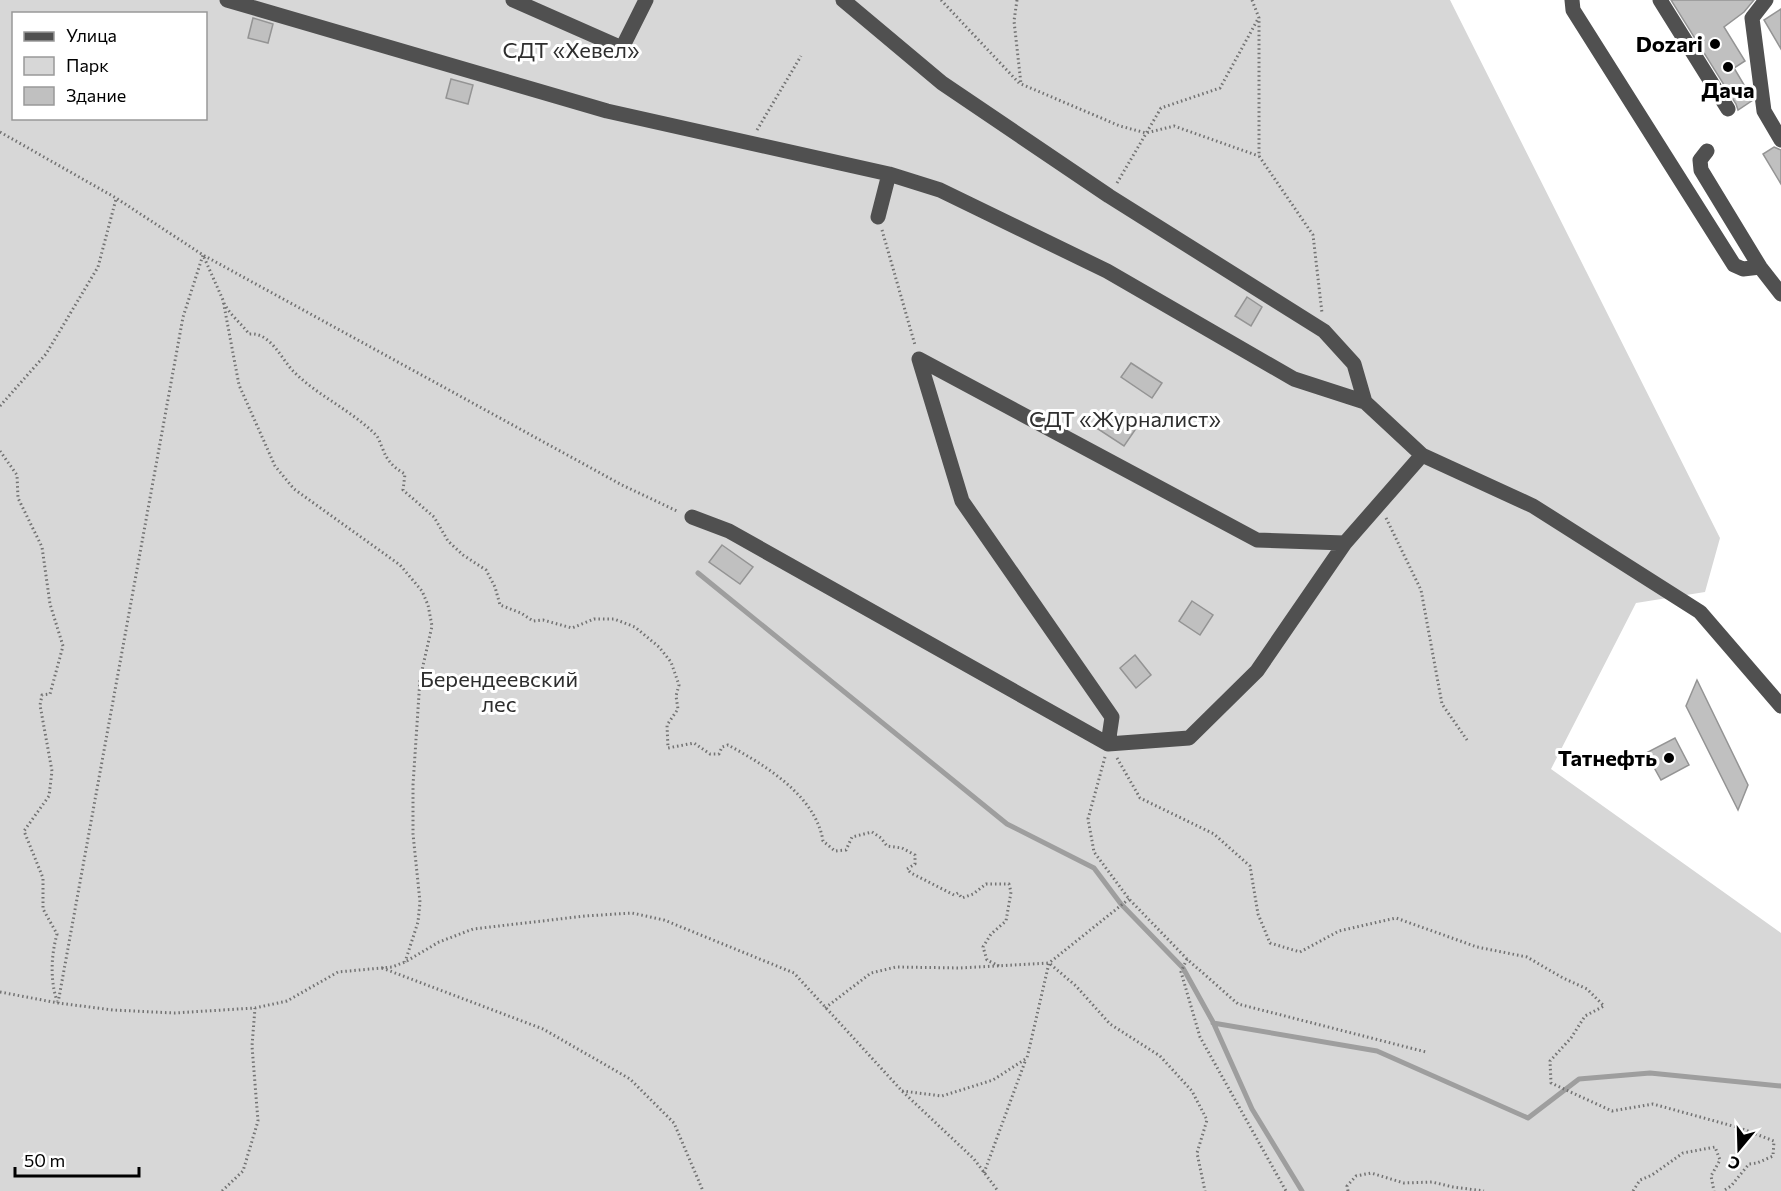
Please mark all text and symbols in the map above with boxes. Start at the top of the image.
legend [12,12,207,120]
text: Улица [66,24,117,46]
place label: Dozari [1636,30,1703,57]
park label: СДТ «Хевел» [503,36,639,63]
marker: Dozari [1708,37,1722,51]
text: Парк [66,54,109,76]
marker: Дача [1721,60,1735,74]
place label: Дача [1702,76,1754,103]
text: Здание [66,84,126,106]
park label: СДТ «Журналист» [1029,405,1221,432]
park label: Берендеевский лес [420,665,578,717]
place label: Татнефть [1558,744,1657,771]
marker: Татнефть [1662,751,1676,765]
north arrow [1709,1119,1769,1179]
scale bar [15,1140,140,1178]
text: 50 m [24,1149,65,1171]
text: С [1726,1153,1742,1174]

